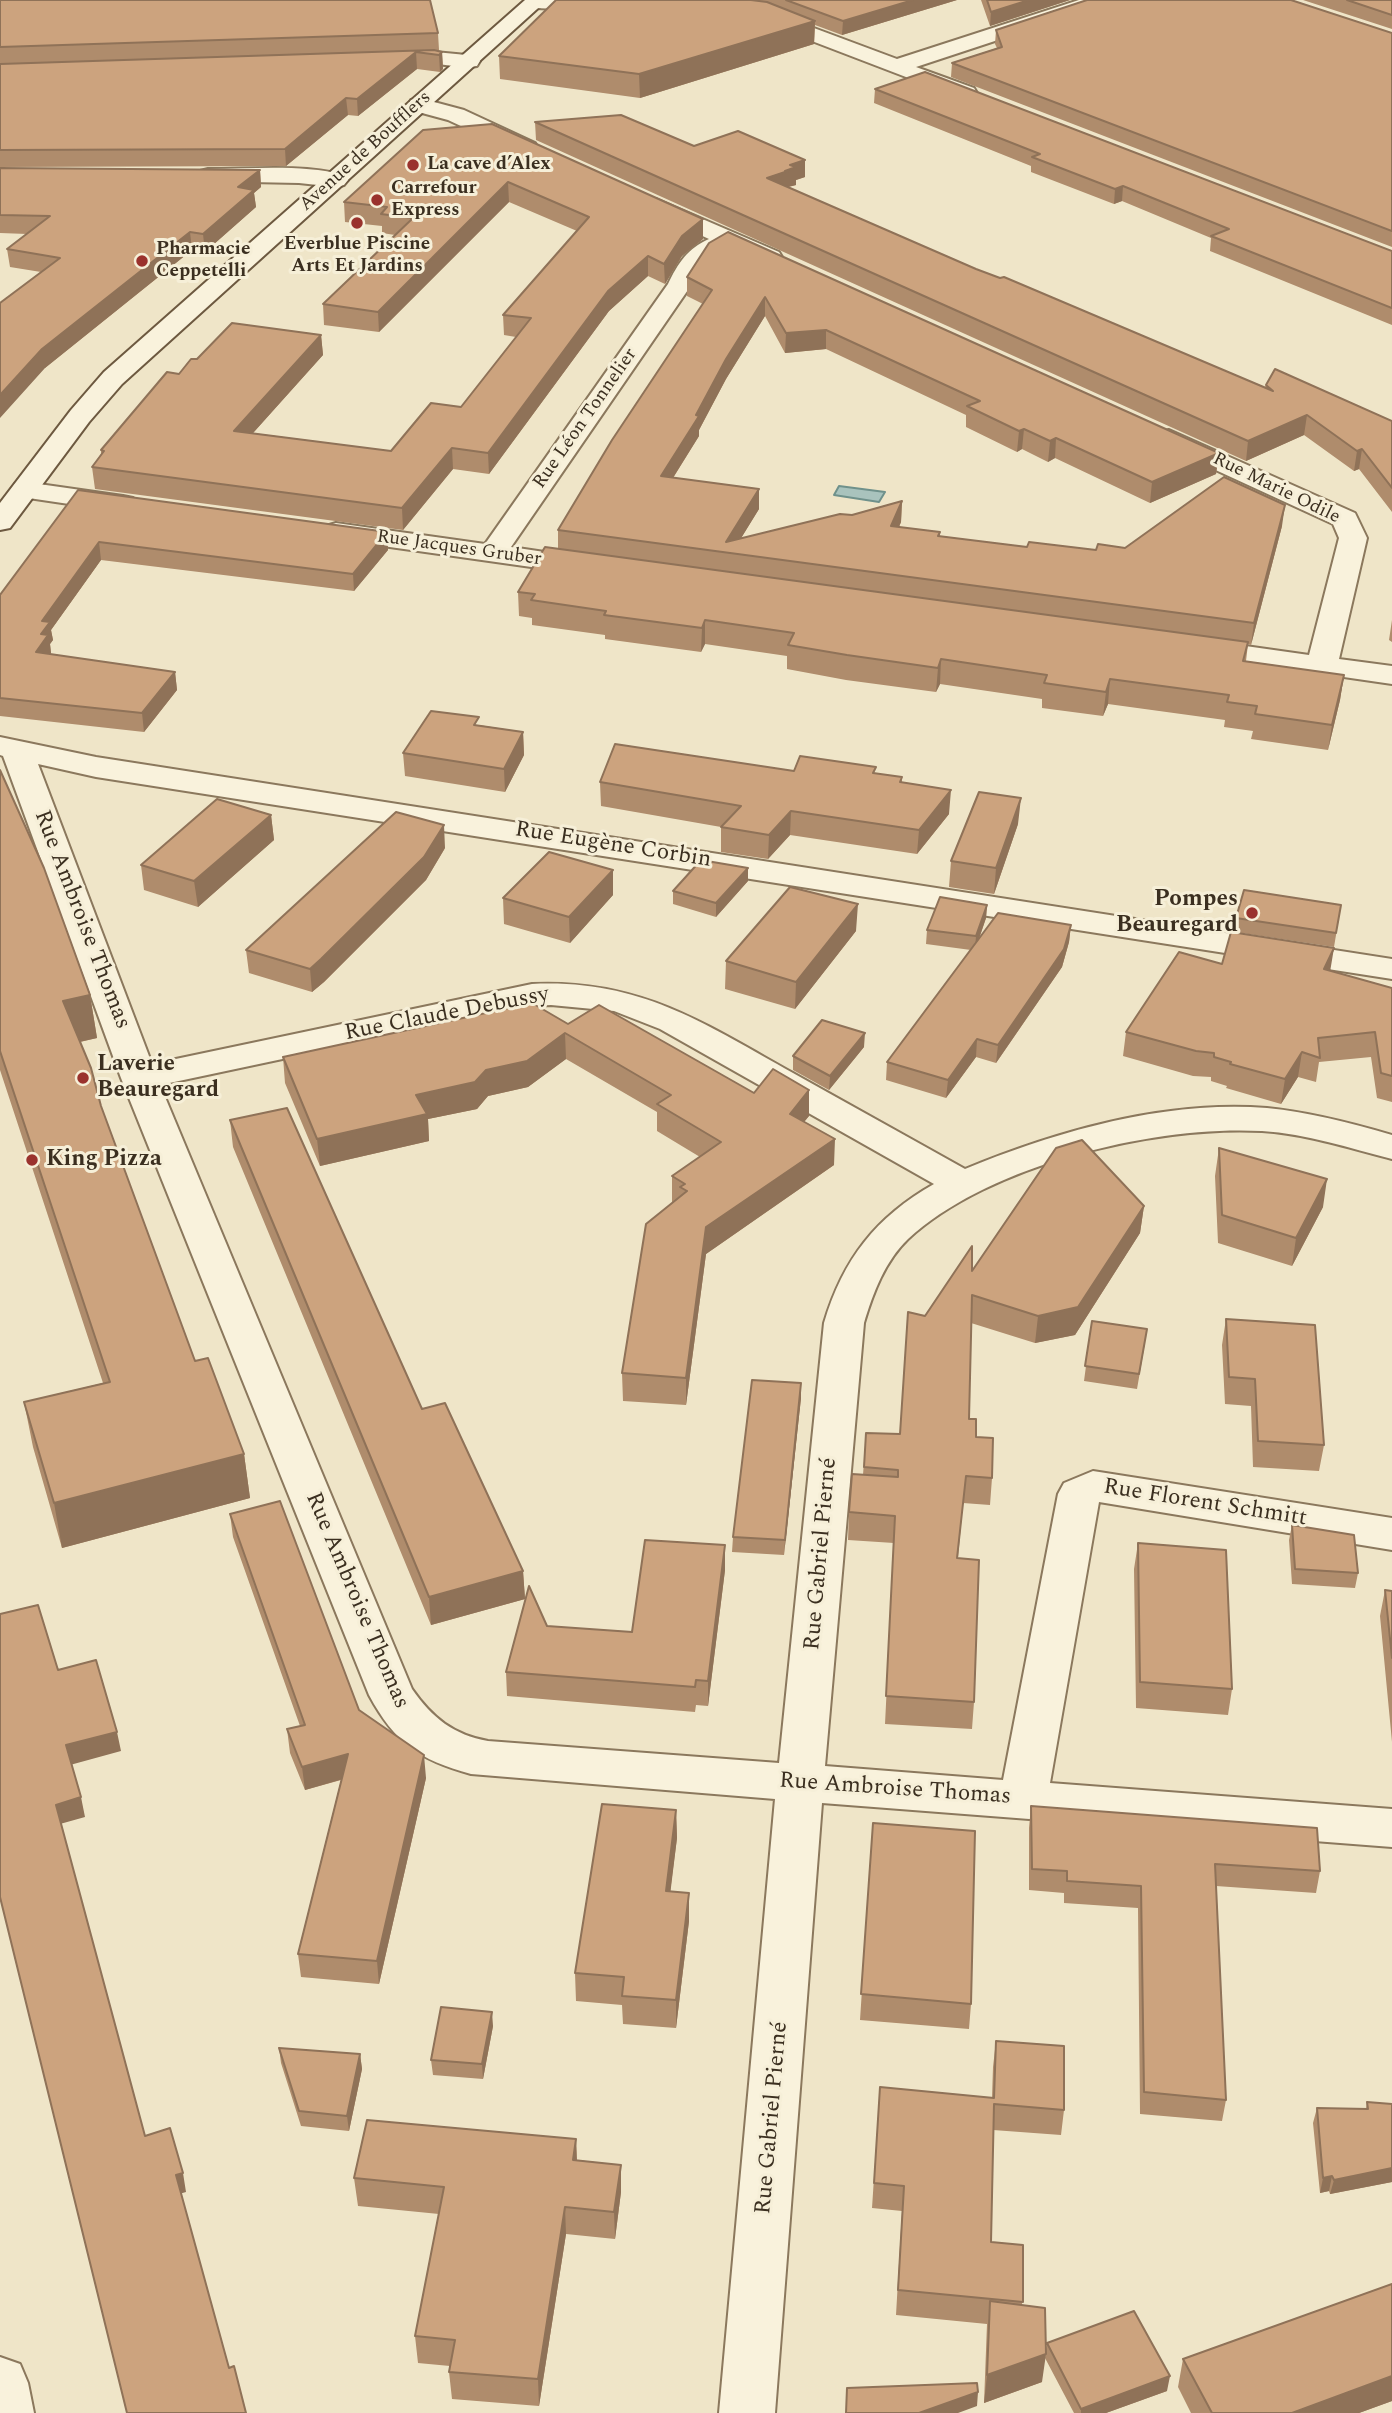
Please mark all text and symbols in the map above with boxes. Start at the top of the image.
street label: Avenue de Boufflers [296,87,436,217]
place label: La cave d’Alex [427,154,551,176]
marker: La cave d’Alex [405,157,421,173]
place label: Carrefour Express [391,178,476,222]
marker: Carrefour Express [369,192,385,208]
marker: Everblue Piscine Arts Et Jardins [349,215,365,231]
place label: Everblue Piscine Arts Et Jardins [284,234,430,278]
place label: Pharmacie Ceppetelli [156,239,250,283]
marker: Pharmacie Ceppetelli [134,253,150,269]
street label: Rue Léon Tonnelier [529,344,643,494]
street label: Rue Marie Odile [1209,448,1343,530]
street label: Rue Jacques Gruber [375,526,543,572]
street label: Rue Ambroise Thomas [26,807,136,1033]
street label: Rue Eugène Corbin [513,817,713,875]
place label: Pompes Beauregard [1116,886,1238,940]
marker: Pompes Beauregard [1244,905,1260,921]
street label: Rue Claude Debussy [342,982,552,1048]
place label: Laverie Beauregard [97,1051,219,1105]
marker: Laverie Beauregard [75,1070,91,1086]
place label: King Pizza [46,1146,162,1174]
marker: King Pizza [24,1152,40,1168]
street label: Rue Gabriel Pierné [800,1457,844,1651]
street label: Rue Florent Schmitt [1101,1474,1309,1534]
street label: Rue Ambroise Thomas [298,1489,414,1713]
street label: Rue Ambroise Thomas [778,1768,1012,1812]
street label: Rue Gabriel Pierné [751,2021,795,2215]

